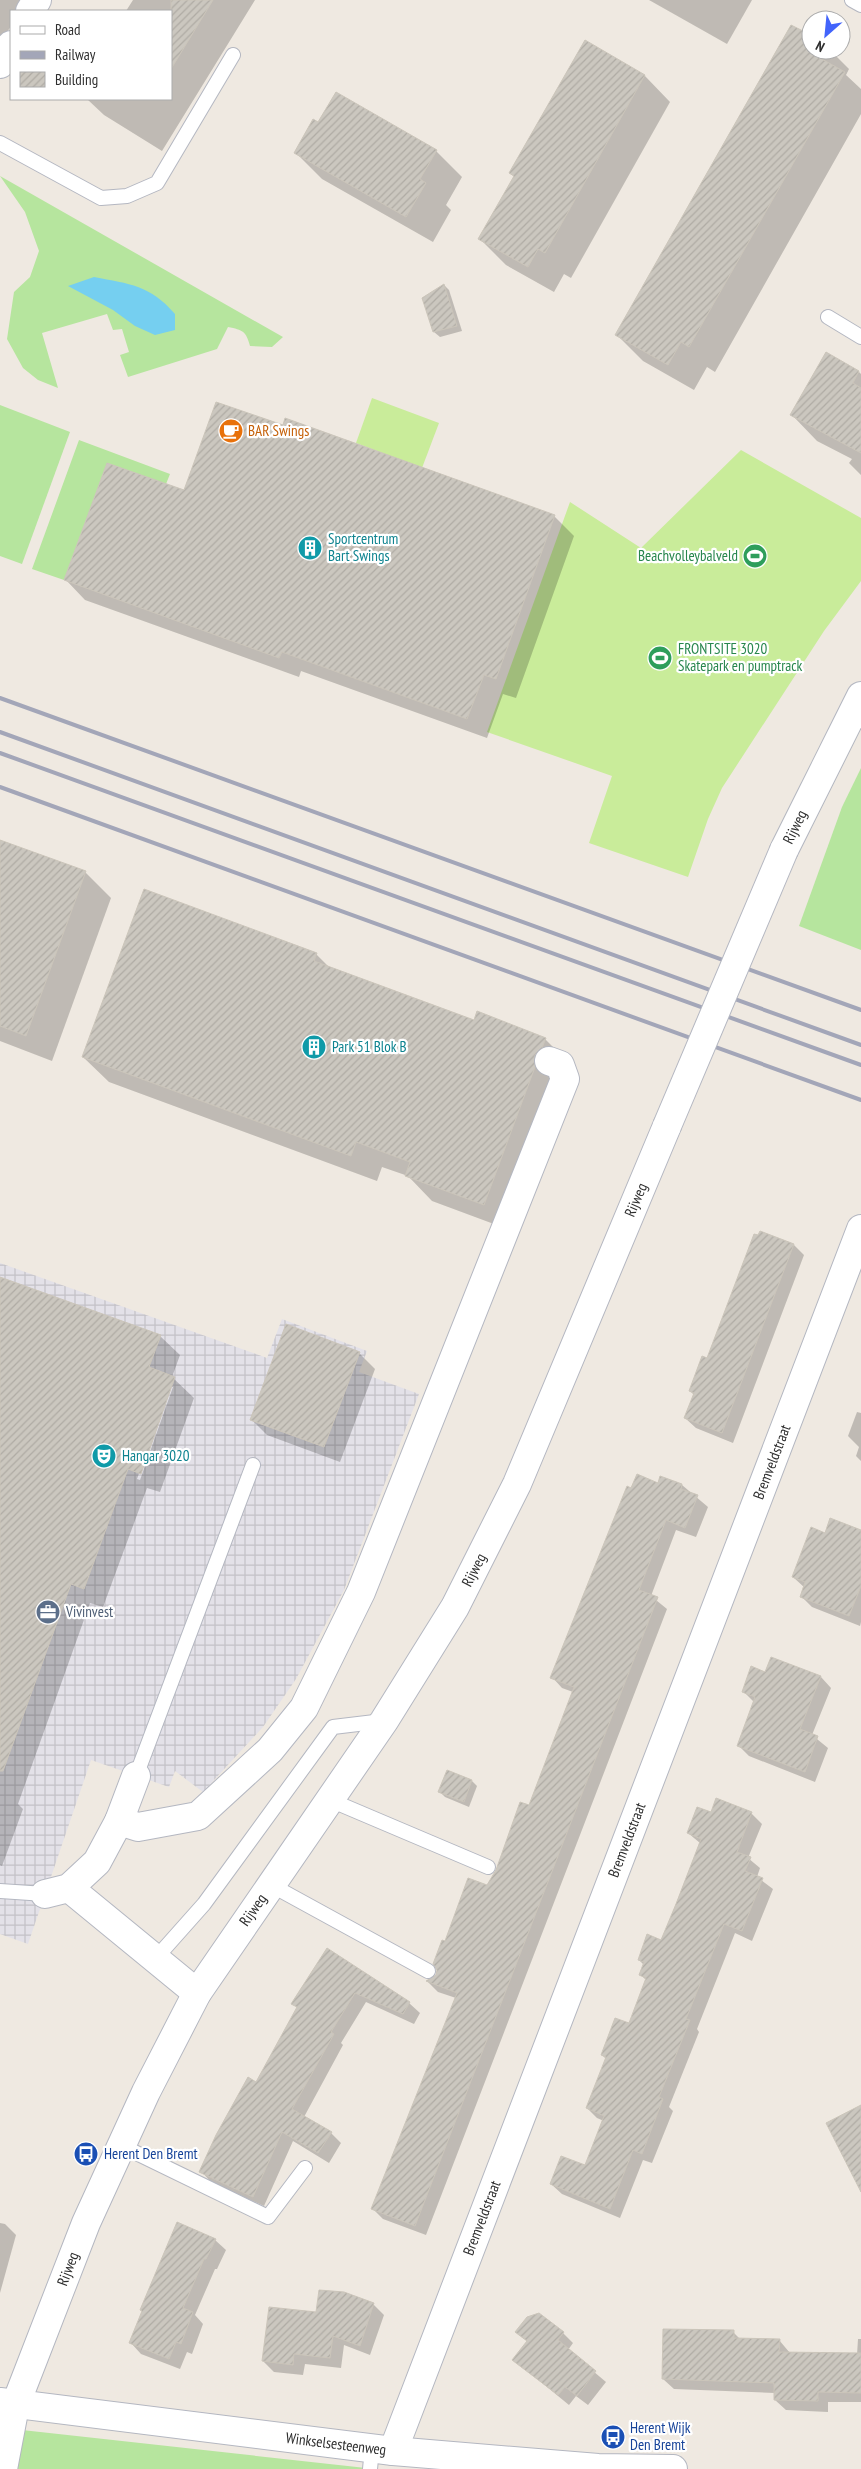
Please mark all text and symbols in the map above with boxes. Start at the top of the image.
legend [10,10,172,100]
north arrow [801,10,851,60]
text: Road [55,20,81,39]
text: N [813,37,828,56]
text: Railway [55,45,96,64]
text: Building [55,70,98,89]
cafe icon: BAR Swings [218,418,244,444]
place label: BAR Swings [248,421,309,440]
place label: Sportcentrum Bart Swings [328,529,398,565]
building icon: Sportcentrum Bart Swings [297,535,323,561]
sports icon: Beachvolleybalveld [742,543,768,569]
place label: Beachvolleybalveld [638,546,738,565]
place label: FRONTSITE 3020 Skatepark en pumptrack [678,639,803,675]
sports icon: FRONTSITE 3020 Skatepark en pumptrack [647,645,673,671]
street label: Rijweg [778,807,811,847]
building icon: Park 51 Blok B [301,1034,327,1060]
place label: Park 51 Blok B [332,1037,407,1056]
street label: Rijweg [620,1180,651,1220]
street label: Bremveldstraat [749,1422,794,1502]
theatre icon: Hangar 3020 [91,1443,117,1469]
place label: Hangar 3020 [122,1446,190,1465]
street label: Rijweg [457,1550,490,1590]
office icon: Vivinvest [35,1599,61,1625]
place label: Vivinvest [65,1602,113,1621]
street label: Bremveldstraat [604,1800,649,1880]
street label: Rijweg [235,1890,270,1929]
bus stop icon: Herent Den Bremt [73,2141,99,2167]
place label: Herent Den Bremt [104,2144,198,2163]
street label: Bremveldstraat [459,2178,504,2258]
street label: Rijweg [52,2249,83,2289]
place label: Herent Wijk Den Bremt [630,2418,691,2454]
bus stop icon: Herent Wijk Den Bremt [600,2424,626,2450]
street label: Winkselsesteenweg [285,2428,387,2459]

